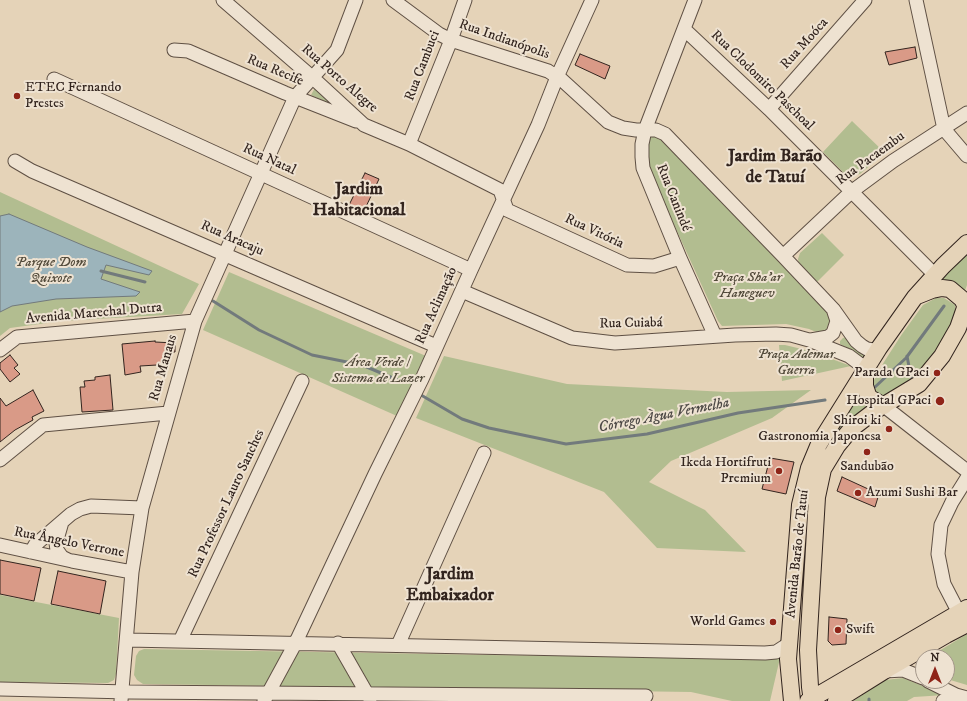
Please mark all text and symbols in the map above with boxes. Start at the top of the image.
street label: Rua Moóca [778,15,832,73]
street label: Rua Indianópolis [456,17,552,63]
street label: Rua Clodomiro Paschoal [707,27,817,135]
street label: Rua Cambuci [402,29,444,103]
street label: Rua Porto Alegre [297,41,381,117]
street label: Rua Recife [244,52,306,90]
place label: ETEC Fernando Prestes [25,80,121,112]
marker: ETEC Fernando Prestes [12,91,22,101]
street label: Rua Pacaembu [833,128,909,190]
street label: Rua Natal [240,140,298,180]
district label: Jardim Barão de Tatuí [728,146,822,188]
street label: Rua Canindé [652,162,694,234]
district label: Jardim Habitacional [313,179,405,222]
street label: Rua Vitória [562,211,626,253]
street label: Rua Aracaju [198,218,266,260]
park label: Parque Dom Quixote [16,255,86,288]
street label: Rua Aclimação [412,265,462,347]
park label: Praça Sha'ar Haneguev [712,270,782,302]
street label: Avenida Marechal Dutra [25,300,163,328]
street label: Rua Cuiabá [599,315,663,333]
street label: Rua Manaus [146,333,182,403]
park label: Praça Ademar Guerra [757,347,835,380]
park label: Área Verde / Sistema de Lazer [332,355,424,388]
place label: Parada GPaci [854,365,929,381]
marker: Parada GPaci [932,368,942,378]
place label: Hospital GPaci [846,393,931,409]
water label: Córrego Àgua Vermelha [597,394,731,438]
marker: Hospital GPaci [934,395,946,407]
place label: Shiroi ki Gastronomia Japonesa [758,413,881,446]
marker: Shiroi ki Gastronomia Japonesa [884,424,894,434]
street label: Rua Professor Lauro Sanches [185,427,269,581]
marker: Sandubão [862,447,872,457]
place label: Ikeda Hortifruti Premium [681,455,771,488]
place label: Sandubão [840,459,894,475]
marker: Ikeda Hortifruti Premium [774,466,784,476]
place label: Azumi Sushi Bar [866,485,958,501]
marker: Azumi Sushi Bar [853,488,863,498]
street label: Avenida Barão de Tatuí [783,489,813,619]
street label: Rua Ângelo Verrone [12,524,126,562]
district label: Jardim Embaixador [406,564,494,606]
place label: World Games [690,614,765,630]
marker: World Games [768,617,778,627]
place label: Swift [846,622,875,638]
marker: Swift [833,625,843,635]
north arrow [915,649,955,689]
text: N [930,651,940,665]

